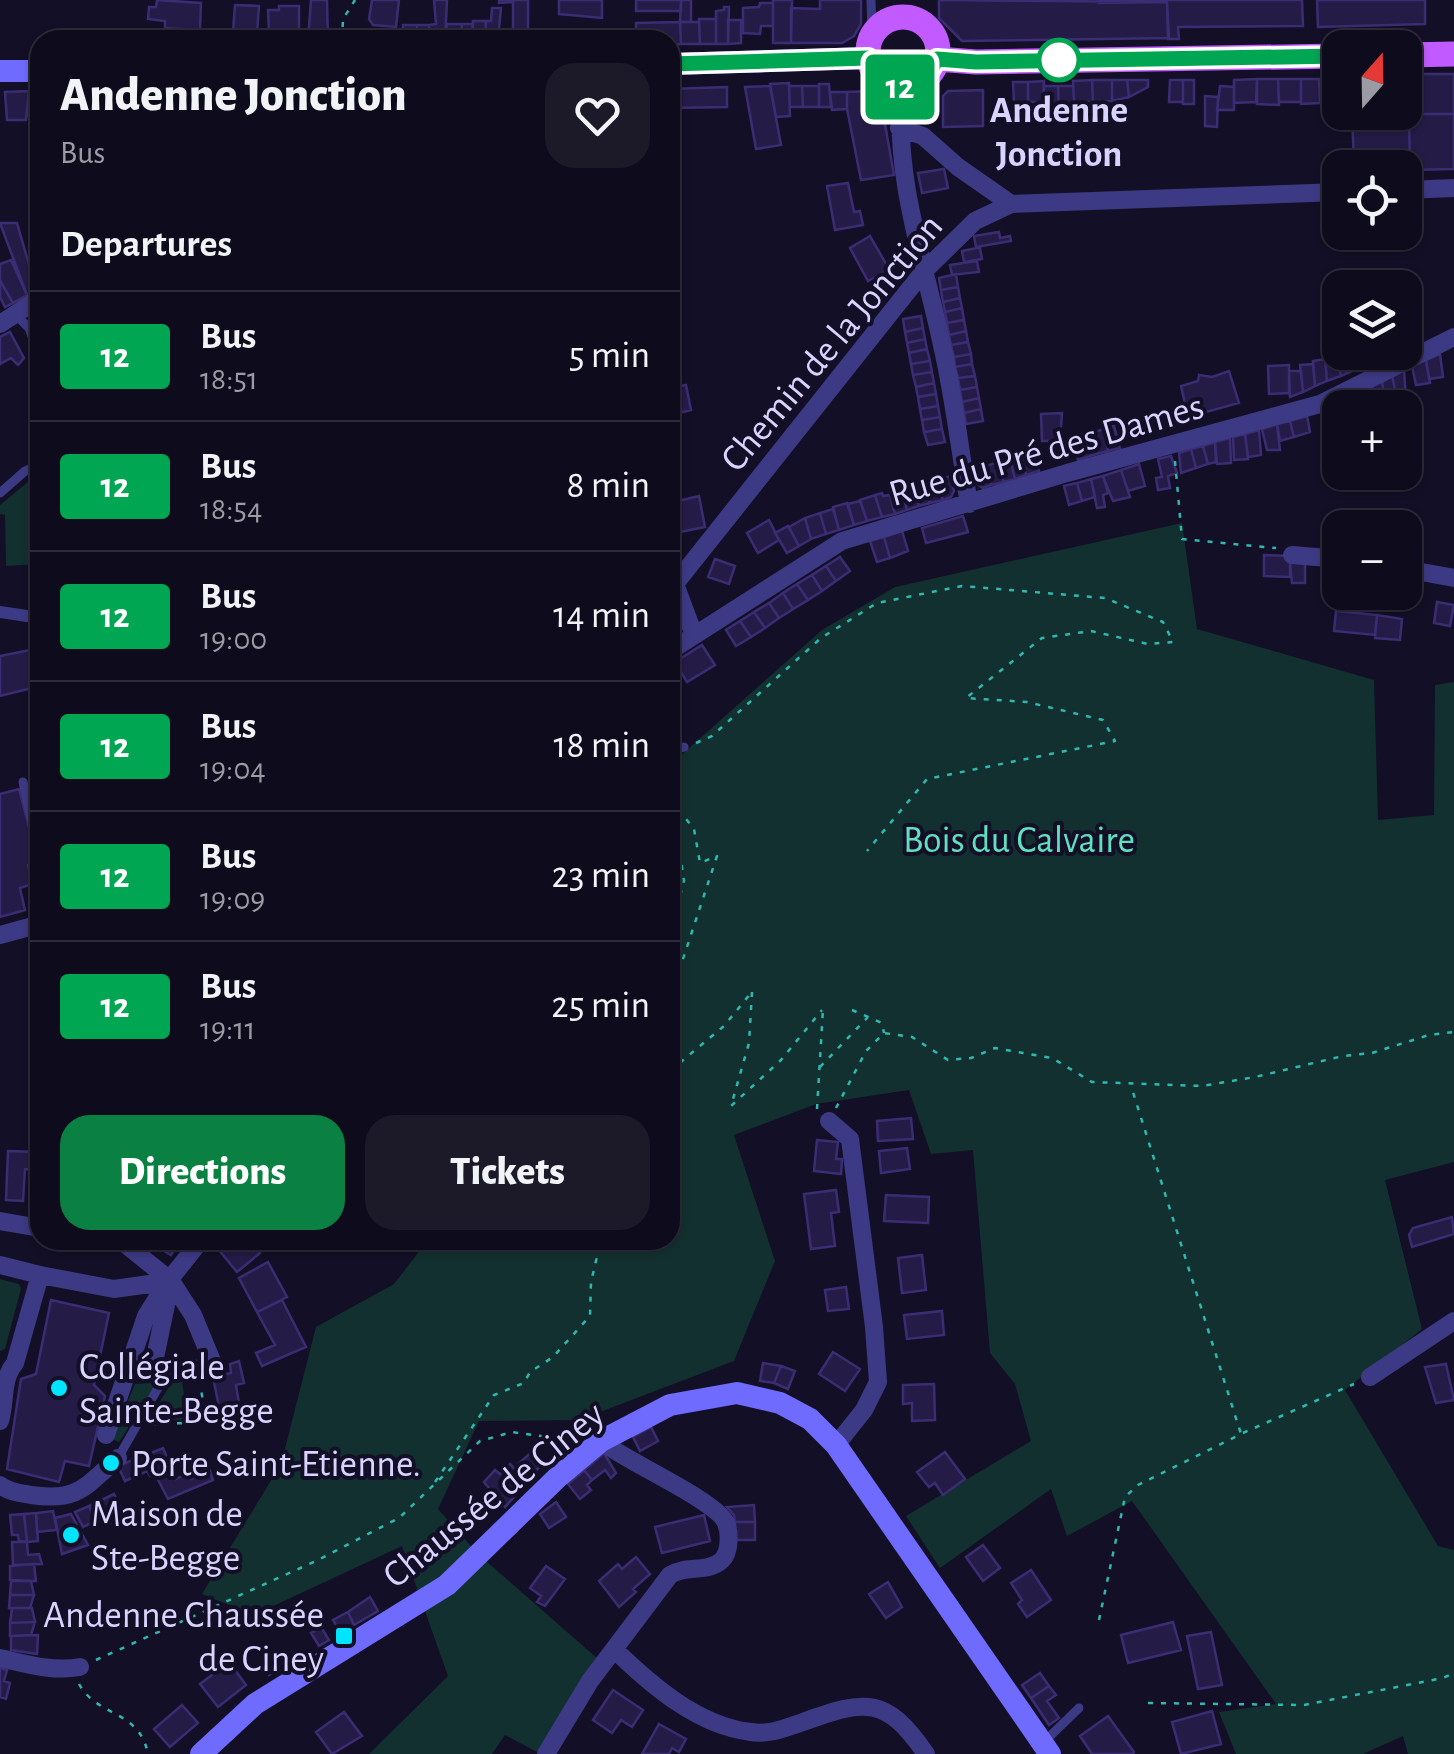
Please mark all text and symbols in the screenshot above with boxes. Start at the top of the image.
north arrow [1322,30,1422,130]
map controls [1322,30,1422,610]
marker: Andenne Jonction [1038,39,1080,81]
line badge: 12 [855,54,945,120]
button: heart [545,63,650,168]
text: 12 [885,70,915,105]
text: Andenne Jonction [60,72,407,120]
place label: Andenne Jonction [990,92,1128,174]
text: Bus [60,137,105,169]
button: locate [1322,150,1422,250]
street label: Chemin de la Jonction [715,208,951,479]
text: Departures [60,226,232,264]
button: layers [1322,270,1422,370]
text: Bus [200,318,256,356]
text: 5 min [569,337,650,375]
text: 12 [100,339,130,374]
text: 18:51 [200,363,258,395]
street label: Rue du Pré des Dames [885,388,1208,514]
button: + [1322,390,1422,490]
text: Bus [200,448,256,486]
text: 8 min [567,467,650,505]
text: 12 [100,469,130,504]
text: 18:54 [200,493,262,525]
button: − [1322,510,1422,610]
text: Bus [200,578,256,616]
text: 14 min [553,597,650,635]
text: 12 [100,599,130,634]
text: 19:00 [200,623,267,655]
text: Bus [200,708,256,746]
text: 18 min [553,727,650,765]
text: 12 [100,729,130,764]
text: 19:04 [200,753,266,785]
park label: Bois du Calvaire [903,822,1135,860]
text: Bus [200,838,256,876]
text: 23 min [552,857,650,895]
text: 12 [100,859,130,894]
text: 19:09 [200,883,265,915]
text: Bus [200,968,256,1006]
text: 25 min [551,987,650,1025]
text: 12 [100,989,130,1024]
text: 19:11 [200,1013,255,1045]
button: Directions [60,1115,345,1230]
button: Tickets [365,1115,650,1230]
place label: Collégiale Sainte-Begge [79,1349,274,1431]
marker: Collégiale Sainte-Begge [48,1377,70,1399]
street label: Chaussée de Ciney [377,1395,612,1596]
place label: Porte Saint-Etienne. [131,1446,421,1484]
marker: Porte Saint-Etienne. [100,1452,122,1474]
place label: Maison de Ste-Begge [91,1496,243,1578]
marker: Maison de Ste-Begge [60,1524,82,1546]
place label: Andenne Chaussée de Ciney [43,1597,324,1679]
marker: Andenne Chaussée de Ciney [333,1625,355,1647]

